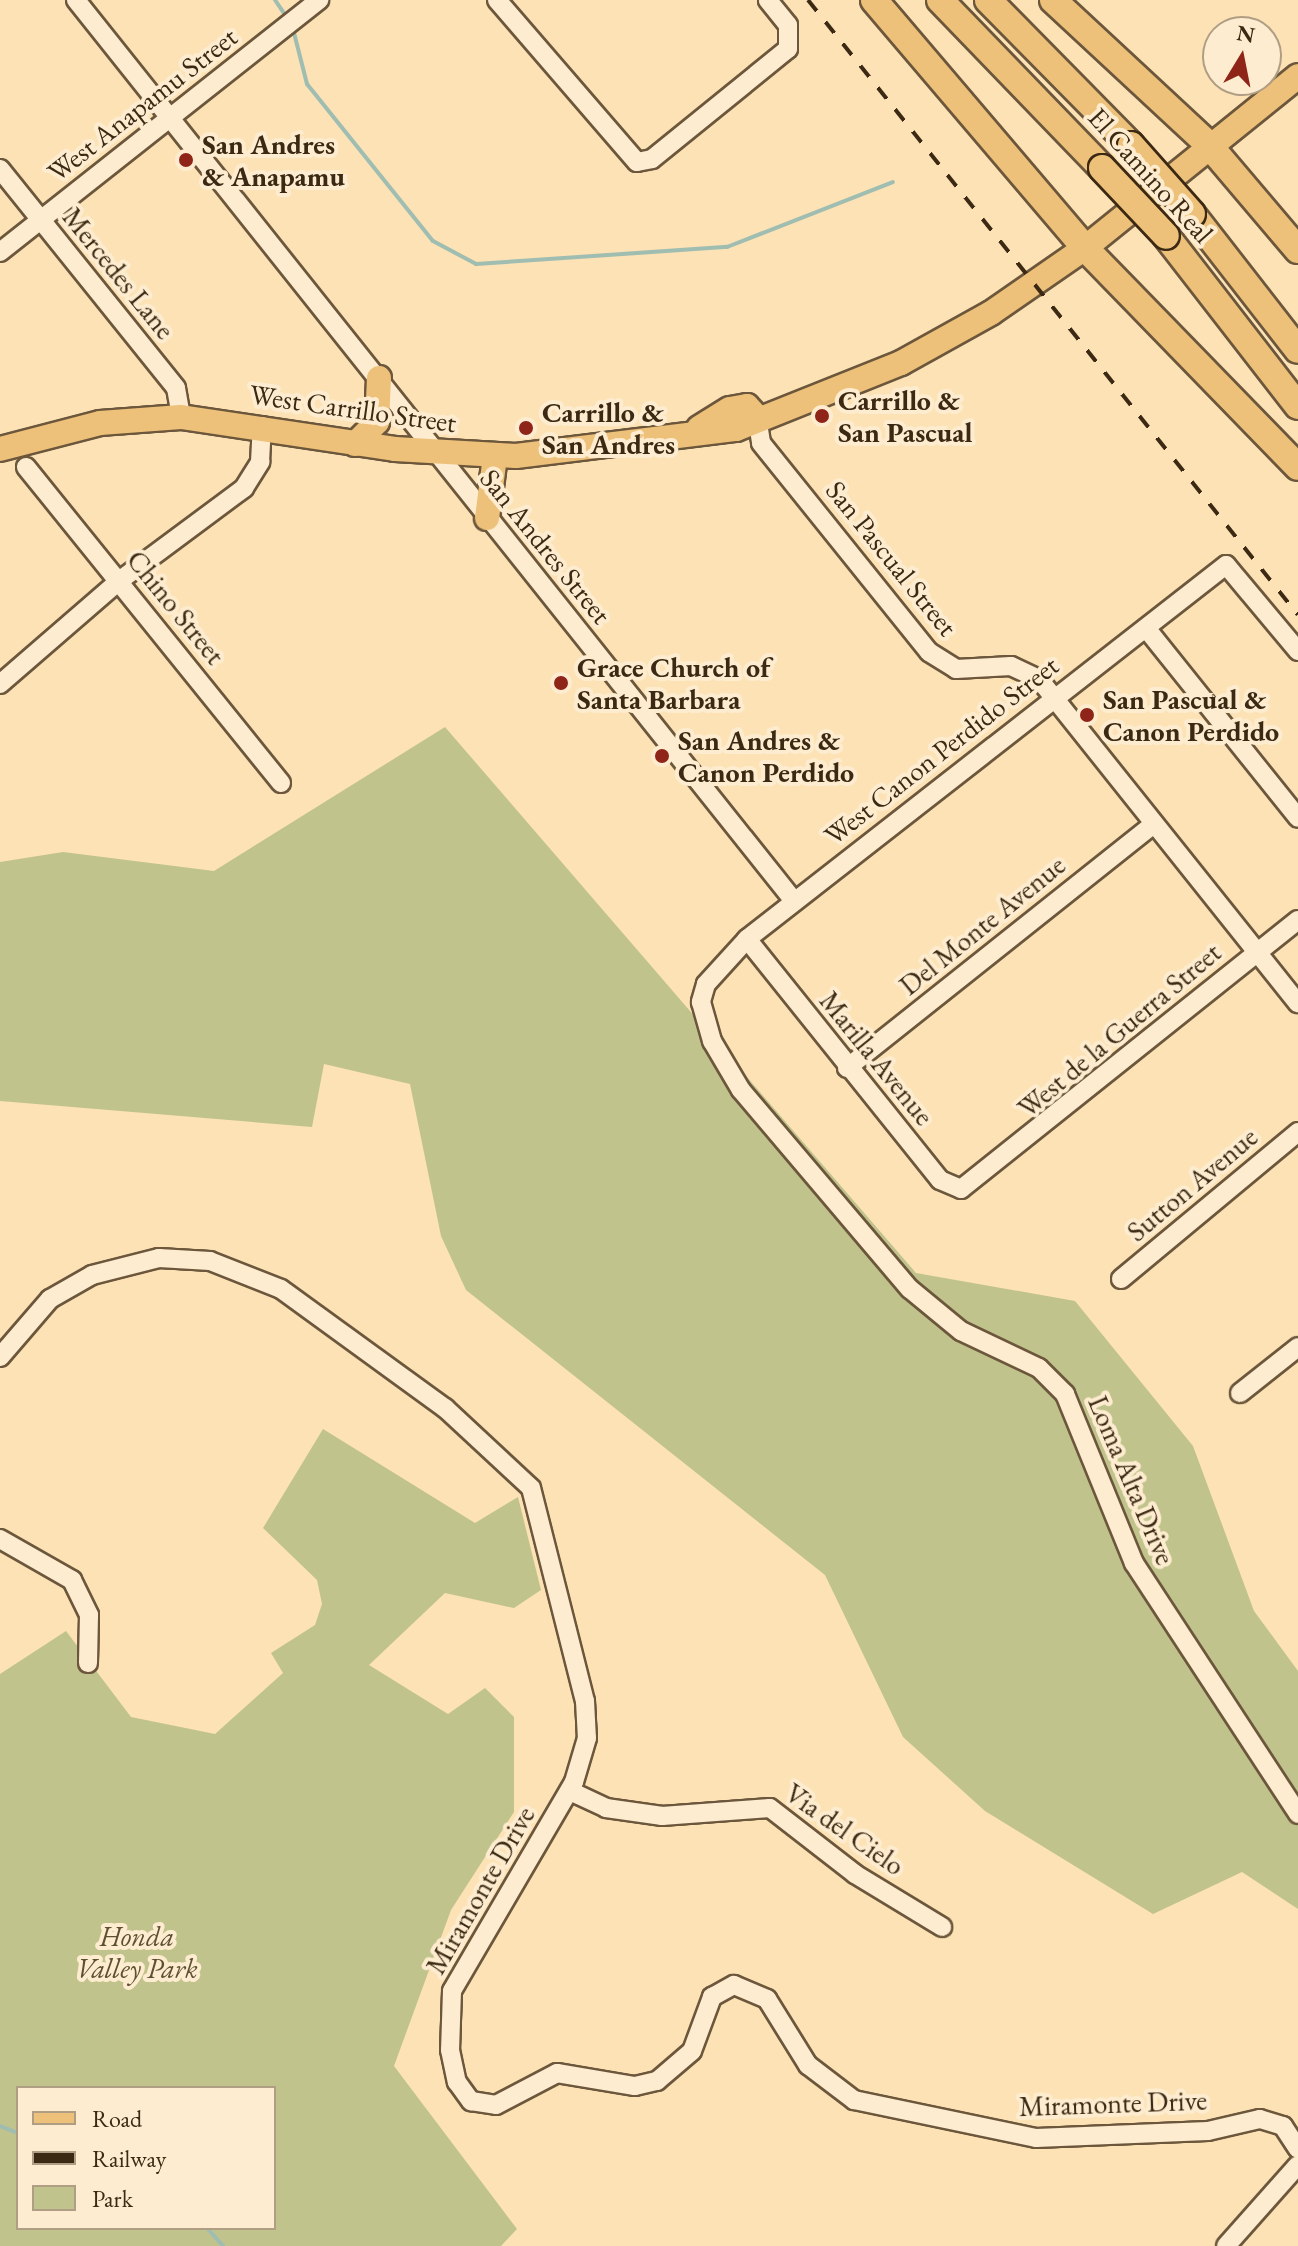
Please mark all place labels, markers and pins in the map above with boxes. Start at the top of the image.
place label: San Andres & Anapamu [202,127,345,193]
marker: San Andres & Anapamu [177,151,195,169]
place label: Carrillo & San Pascual [838,383,972,449]
place label: Carrillo & San Andres [542,395,675,461]
marker: Carrillo & San Pascual [813,407,831,425]
marker: Carrillo & San Andres [517,419,535,437]
place label: Grace Church of Santa Barbara [577,650,770,716]
marker: Grace Church of Santa Barbara [552,674,570,692]
place label: San Pascual & Canon Perdido [1103,682,1279,748]
marker: San Pascual & Canon Perdido [1078,706,1096,724]
place label: San Andres & Canon Perdido [678,723,854,789]
marker: San Andres & Canon Perdido [653,747,671,765]

